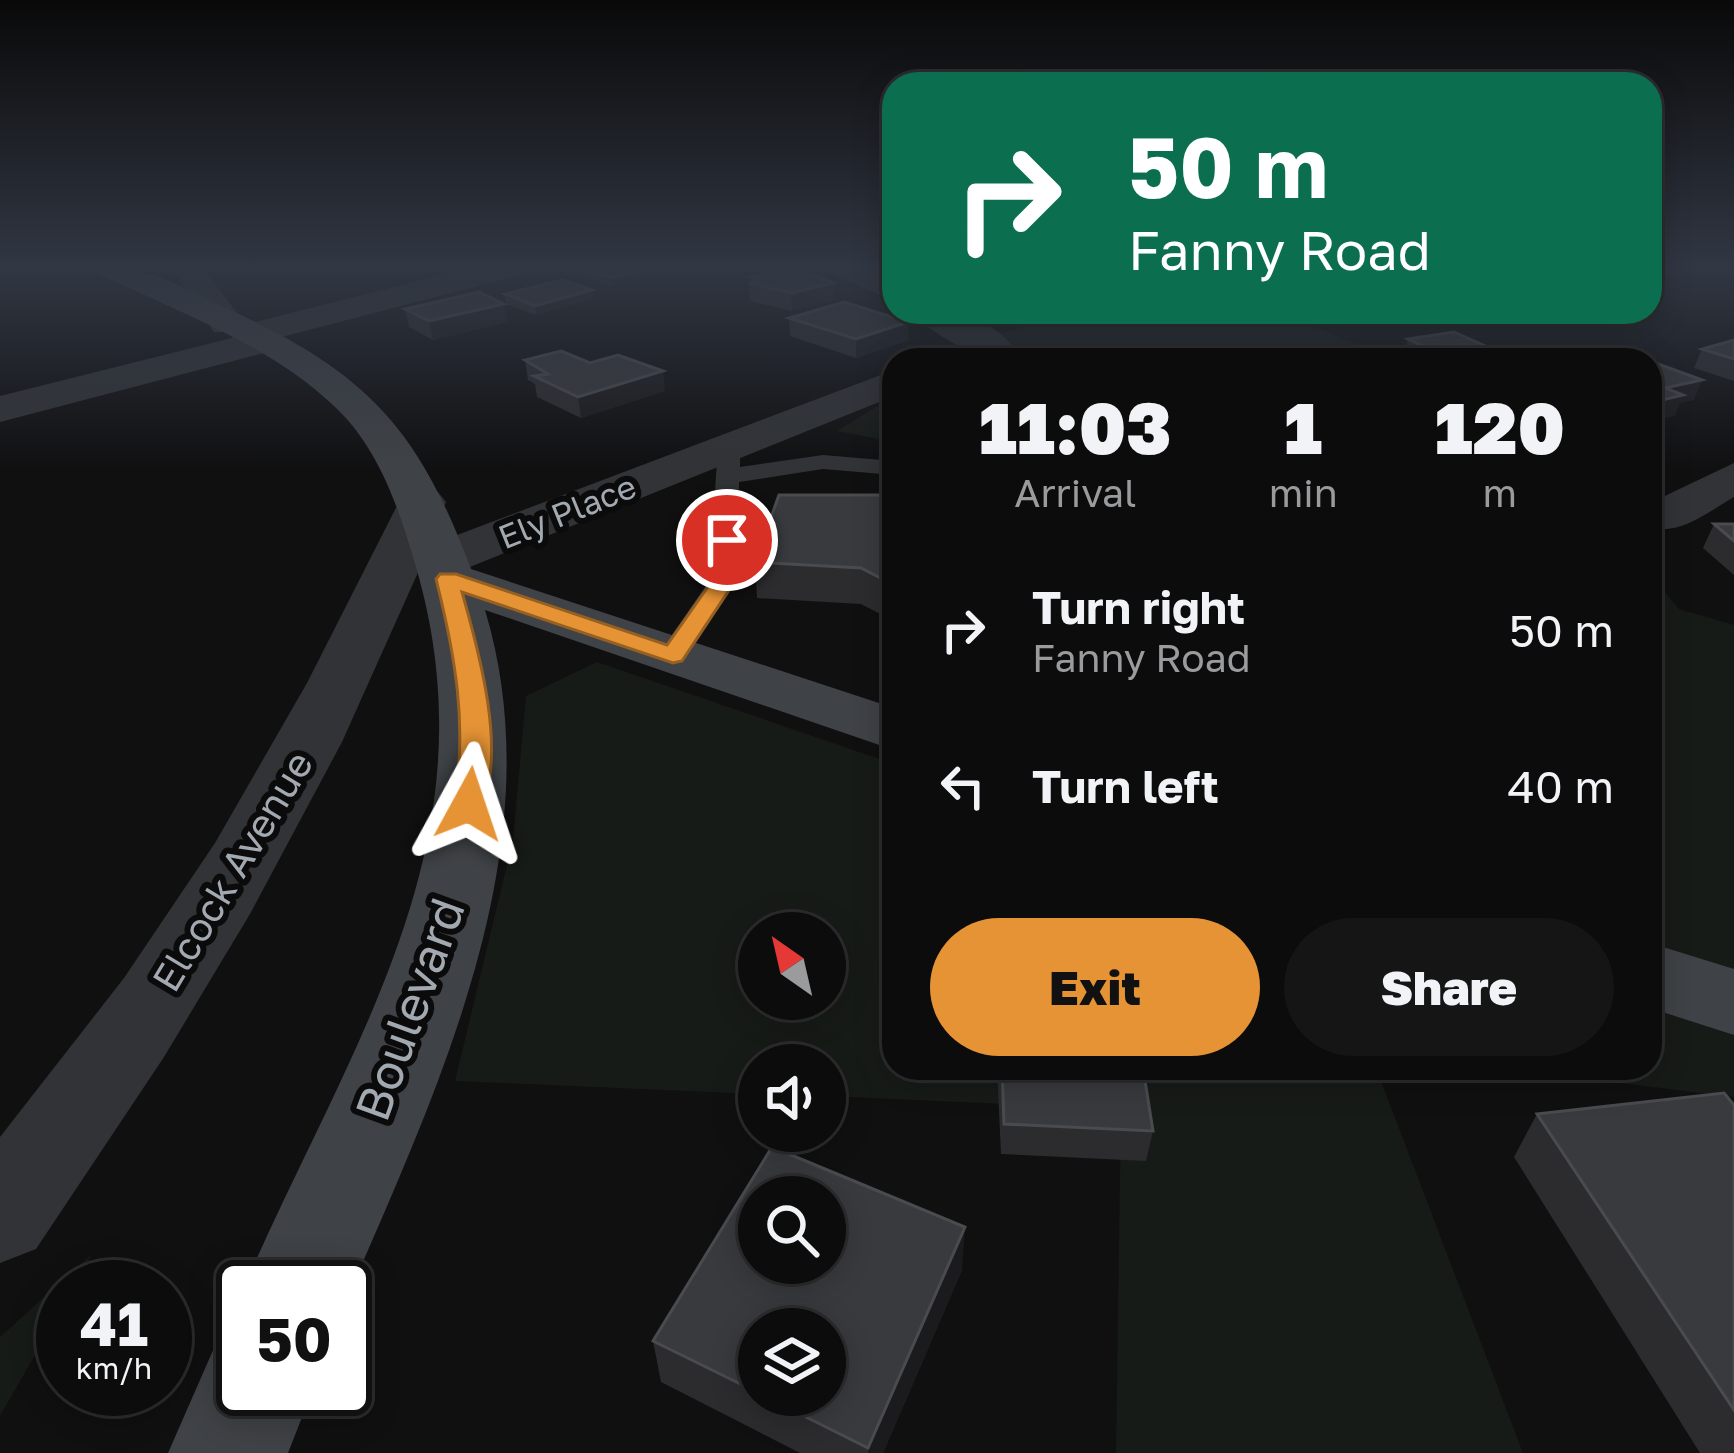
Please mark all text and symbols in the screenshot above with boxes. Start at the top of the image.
text: 50 m [1128,116,1328,216]
icon: right [930,120,1086,276]
text: Fanny Road [1128,217,1431,282]
text: 11:03 [979,383,1172,470]
text: 1 [1284,383,1322,470]
text: 120 [1435,383,1565,470]
street label: Ely Place [493,466,641,556]
text: Arrival [1014,469,1136,516]
text: min [1269,469,1338,516]
text: m [1483,469,1517,516]
pin [676,489,778,591]
icon: arrive [694,507,760,573]
text: Turn right [1032,580,1245,634]
icon: right [930,597,996,663]
text: 50 m [1509,603,1614,657]
text: Fanny Road [1032,634,1251,681]
position arrow [406,741,532,867]
street label: Elcock Avenue [142,743,322,999]
icon: left [930,753,996,819]
text: Turn left [1032,759,1219,813]
text: 40 m [1508,759,1614,813]
street label: Boulevard [342,890,476,1128]
north arrow [738,912,846,1020]
map controls [738,912,846,1416]
button: Exit [930,918,1260,1056]
button: Share [1284,918,1614,1056]
button: sound [738,1044,846,1152]
button: search [738,1176,846,1284]
speed limit sign: 50 [216,1260,372,1416]
text: 41 [80,1287,148,1359]
button: layers [738,1308,846,1416]
text: km/h [76,1350,152,1386]

